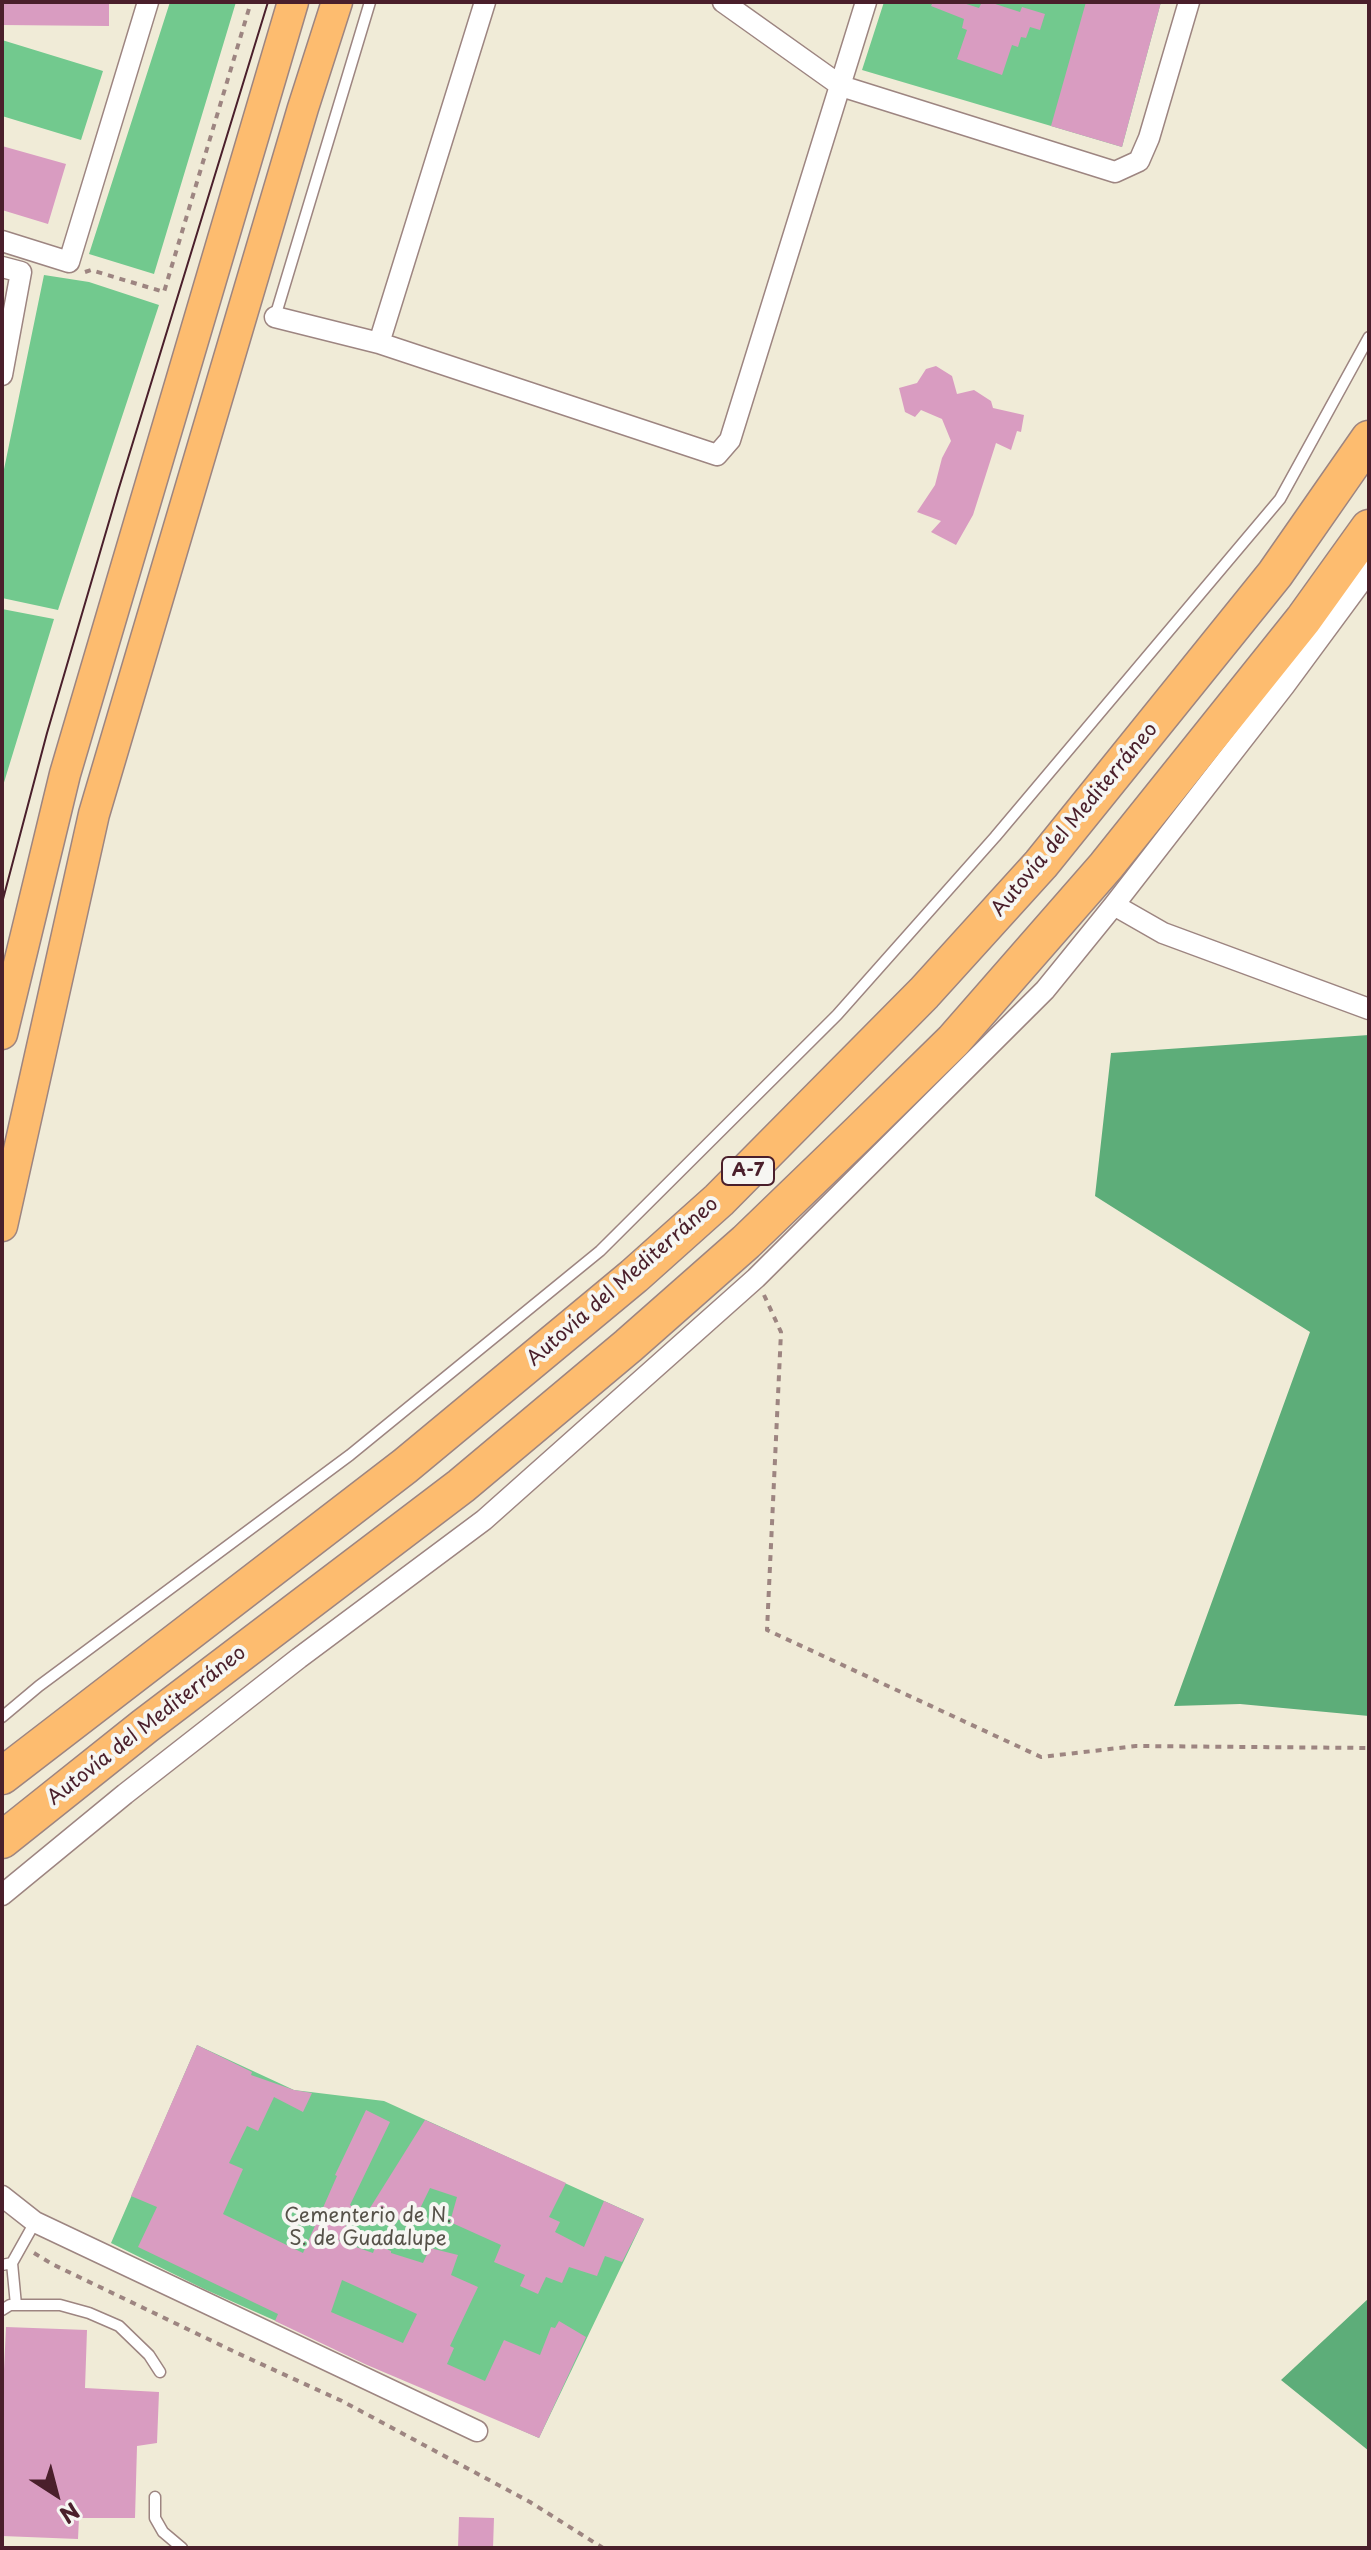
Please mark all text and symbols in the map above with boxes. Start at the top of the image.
street label: Autovía del Mediterráneo [987,718,1163,922]
road number: A-7 [722,1157,774,1185]
street label: Autovía del Mediterráneo [523,1192,723,1372]
street label: Autovía del Mediterráneo [43,1641,251,1811]
park label: Cementerio de N. S. de Guadalupe [284,2204,452,2251]
north arrow [16,2454,96,2534]
text: N [54,2495,87,2532]

